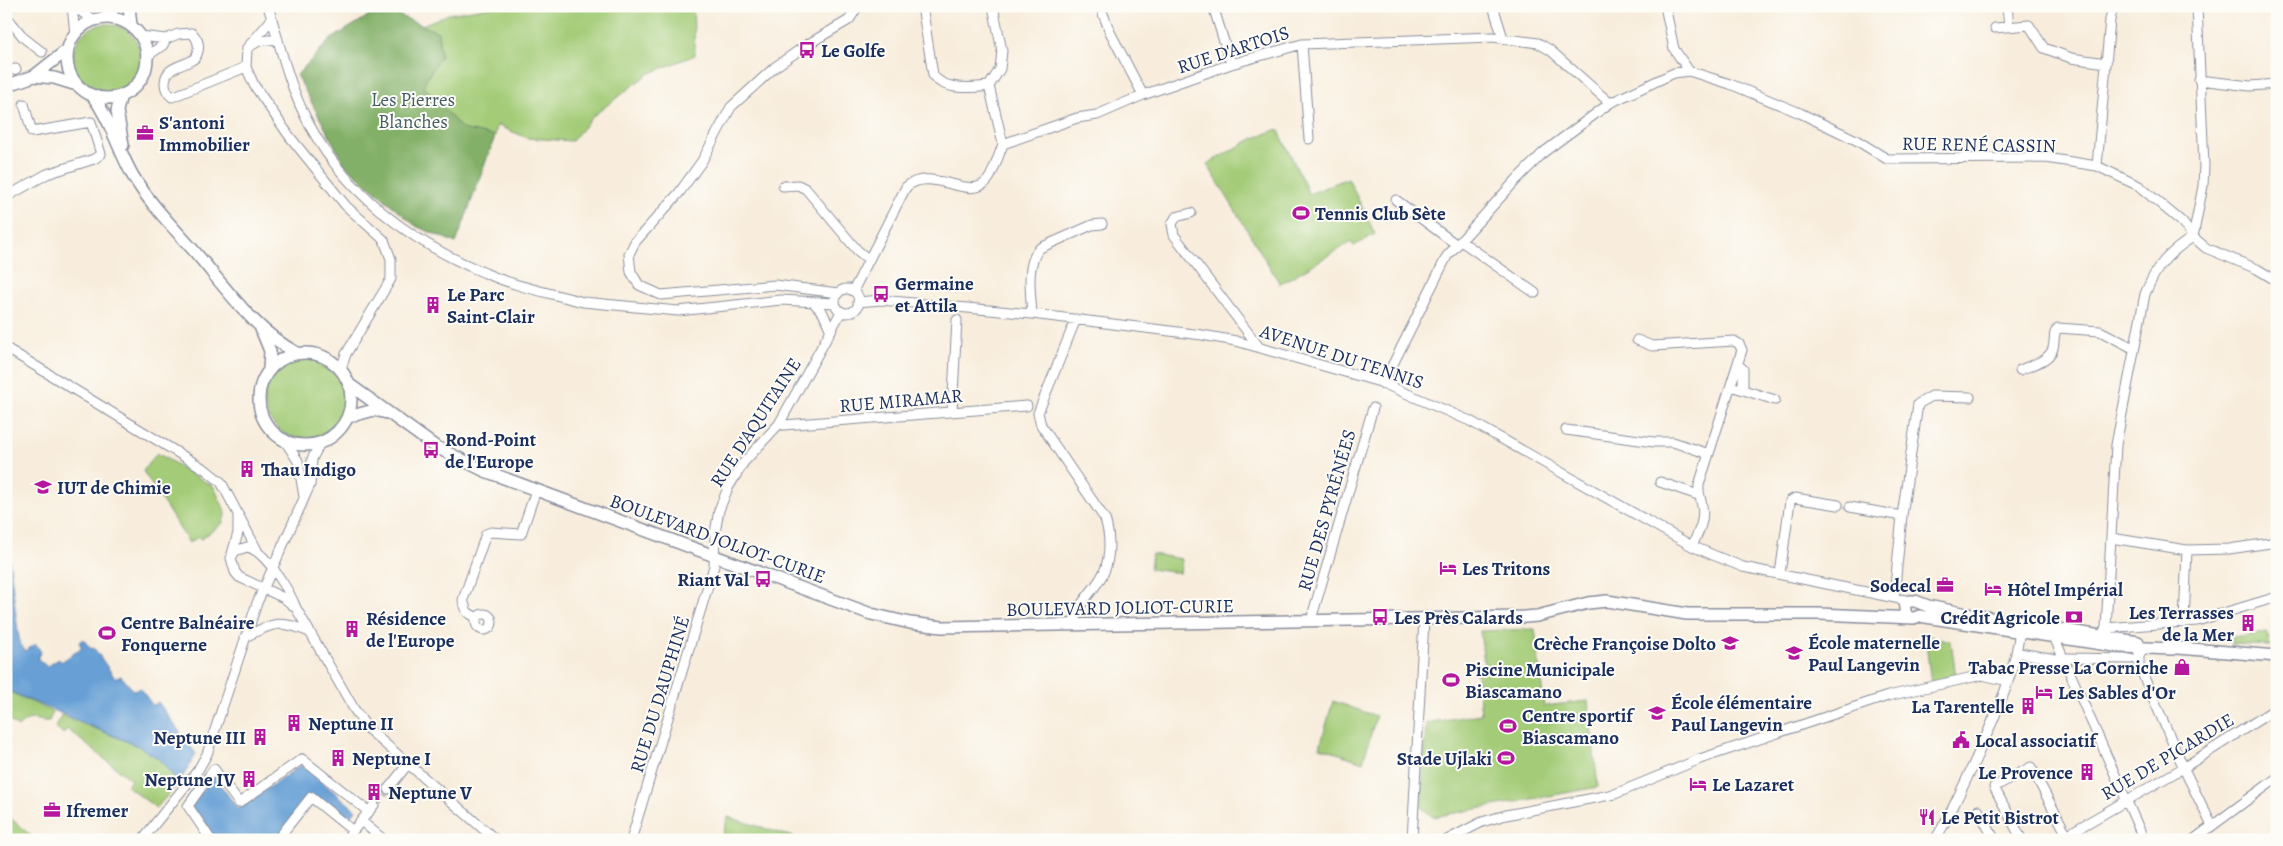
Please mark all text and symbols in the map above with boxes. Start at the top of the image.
street label: RUE D'ARTOIS [1174,20,1293,80]
place label: Le Golfe [821,38,885,64]
bus stop icon: Le Golfe [797,40,817,60]
park label: Les Pierres Blanches [371,87,455,135]
place label: S'antoni Immobilier [159,110,250,158]
office icon: S'antoni Immobilier [135,123,155,143]
street label: RUE RENÉ CASSIN [1902,131,2057,159]
place label: Tennis Club Sète [1315,201,1446,227]
sports icon: Tennis Club Sète [1291,203,1311,223]
place label: Germaine et Attila [895,271,974,319]
place label: Le Parc Saint-Clair [447,282,535,330]
bus stop icon: Germaine et Attila [871,284,891,304]
building icon: Le Parc Saint-Clair [423,295,443,315]
street label: AVENUE DU TENNIS [1256,318,1427,396]
street label: RUE D'AQUITAINE [704,353,808,492]
street label: RUE MIRAMAR [838,383,964,419]
street label: RUE DES PYRÉNÉES [1291,426,1363,594]
place label: Rond-Point de l'Europe [445,427,537,475]
bus stop icon: Rond-Point de l'Europe [421,440,441,460]
place label: Thau Indigo [261,457,356,483]
building icon: Thau Indigo [237,459,257,479]
place label: IUT de Chimie [57,475,171,501]
school or university icon: IUT de Chimie [33,477,53,497]
street label: BOULEVARD JOLIOT-CURIE [606,488,829,590]
place label: Les Tritons [1462,556,1551,582]
hotel icon: Les Tritons [1438,558,1458,578]
place label: Riant Val [677,567,749,593]
bus stop icon: Riant Val [753,569,773,589]
place label: Sodecal [1870,573,1931,599]
office icon: Sodecal [1935,575,1955,595]
place label: Hôtel Impérial [2007,577,2123,603]
hotel icon: Hôtel Impérial [1983,579,2003,599]
street label: BOULEVARD JOLIOT-CURIE [1006,593,1234,623]
place label: Les Terrasses de la Mer [2129,600,2234,648]
place label: Les Près Calards [1394,605,1523,631]
place label: Crédit Agricole [1940,605,2060,631]
place label: Résidence de l'Europe [366,606,455,654]
bus stop icon: Les Près Calards [1370,607,1390,627]
bank icon: Crédit Agricole [2064,607,2084,627]
place label: Centre Balnéaire Fonquerne [121,610,255,658]
street label: RUE DU DAUPHINÉ [624,613,696,776]
building icon: Les Terrasses de la Mer [2238,613,2258,633]
building icon: Résidence de l'Europe [342,619,362,639]
sports icon: Centre Balnéaire Fonquerne [97,623,117,643]
place label: École maternelle Paul Langevin [1808,630,1940,678]
place label: Crèche Françoise Dolto [1533,631,1716,657]
school or university icon: Crèche Françoise Dolto [1720,633,1740,653]
school or university icon: École maternelle Paul Langevin [1784,643,1804,663]
place label: Tabac Presse La Corniche [1968,655,2168,681]
place label: Piscine Municipale Biascamano [1465,657,1615,705]
shop icon: Tabac Presse La Corniche [2172,657,2192,677]
sports icon: Piscine Municipale Biascamano [1441,670,1461,690]
place label: Les Sables d'Or [2058,680,2176,706]
hotel icon: Les Sables d'Or [2034,682,2054,702]
place label: École élémentaire Paul Langevin [1671,690,1812,738]
place label: La Tarentelle [1911,694,2014,720]
building icon: La Tarentelle [2018,696,2038,716]
place label: Centre sportif Biascamano [1522,703,1635,751]
school or university icon: École élémentaire Paul Langevin [1647,703,1667,723]
street label: RUE DE PICARDIE [2096,707,2239,807]
place label: Neptune II [308,711,394,737]
building icon: Neptune II [284,713,304,733]
sports icon: Centre sportif Biascamano [1498,716,1518,736]
place label: Neptune III [153,725,246,751]
building icon: Neptune III [250,727,270,747]
place label: Local associatif [1975,728,2099,754]
public building icon: Local associatif [1951,730,1971,750]
place label: Neptune I [352,746,431,772]
place label: Stade Ujlaki [1397,746,1492,772]
building icon: Neptune I [328,748,348,768]
sports icon: Stade Ujlaki [1496,748,1516,768]
place label: Le Provence [1978,760,2073,786]
building icon: Le Provence [2077,762,2097,782]
place label: Neptune IV [144,767,235,793]
building icon: Neptune IV [239,769,259,789]
place label: Le Lazaret [1712,772,1795,798]
hotel icon: Le Lazaret [1688,774,1708,794]
place label: Neptune V [388,780,472,806]
building icon: Neptune V [364,782,384,802]
place label: Ifremer [66,798,129,824]
office icon: Ifremer [42,800,62,820]
place label: Le Petit Bistrot [1941,805,2060,831]
restaurant icon: Le Petit Bistrot [1917,807,1937,827]

